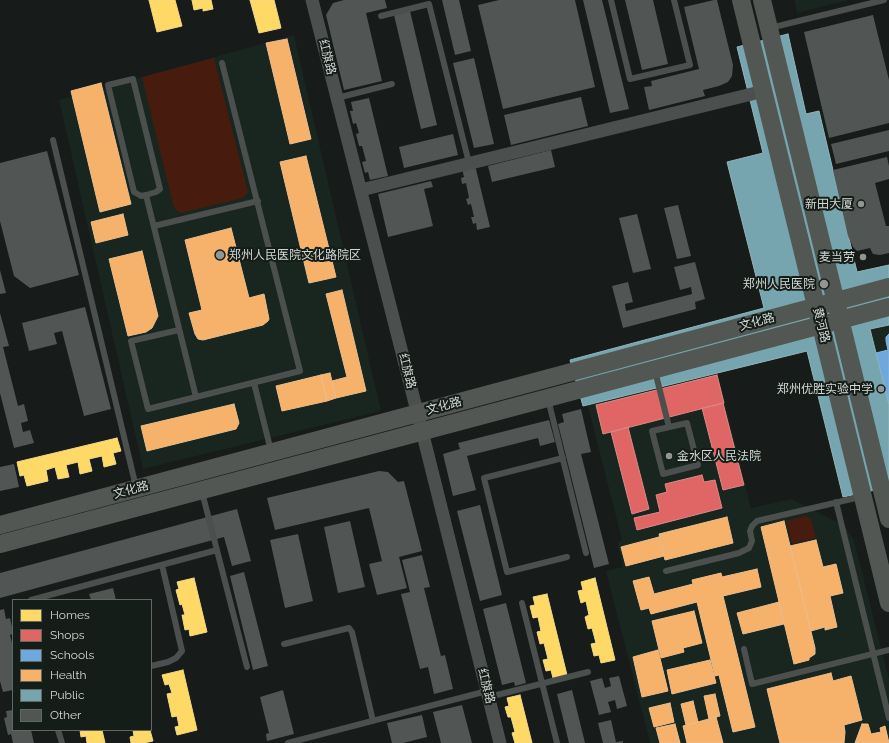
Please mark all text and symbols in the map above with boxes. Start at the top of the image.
street label: 红旗路 [316,38,338,76]
place label: 新田大厦 [805,197,853,211]
marker: 新田大厦 [856,199,866,209]
place label: 郑州人民医院文化路院区 [229,248,361,262]
marker: 郑州人民医院文化路院区 [214,249,226,261]
place label: 麦当劳 [819,250,855,264]
marker: 麦当劳 [858,252,868,262]
place label: 郑州人民医院 [743,277,815,291]
marker: 郑州人民医院 [818,278,830,290]
street label: 黄河路 [810,306,832,344]
street label: 文化路 [738,310,776,334]
street label: 红旗路 [396,352,418,390]
place label: 郑州优胜实验中学 [777,382,873,396]
marker: 郑州优胜实验中学 [876,384,886,394]
street label: 文化路 [425,394,463,418]
place label: 金水区人民法院 [677,449,761,463]
marker: 金水区人民法院 [664,451,674,461]
street label: 文化路 [112,478,150,502]
legend [12,599,152,731]
text: Homes [50,608,90,622]
text: Shops [50,628,85,642]
text: Schools [50,648,94,662]
street label: 红旗路 [475,667,497,705]
text: Health [50,668,87,682]
text: Public [50,688,84,702]
text: Other [50,708,81,722]

